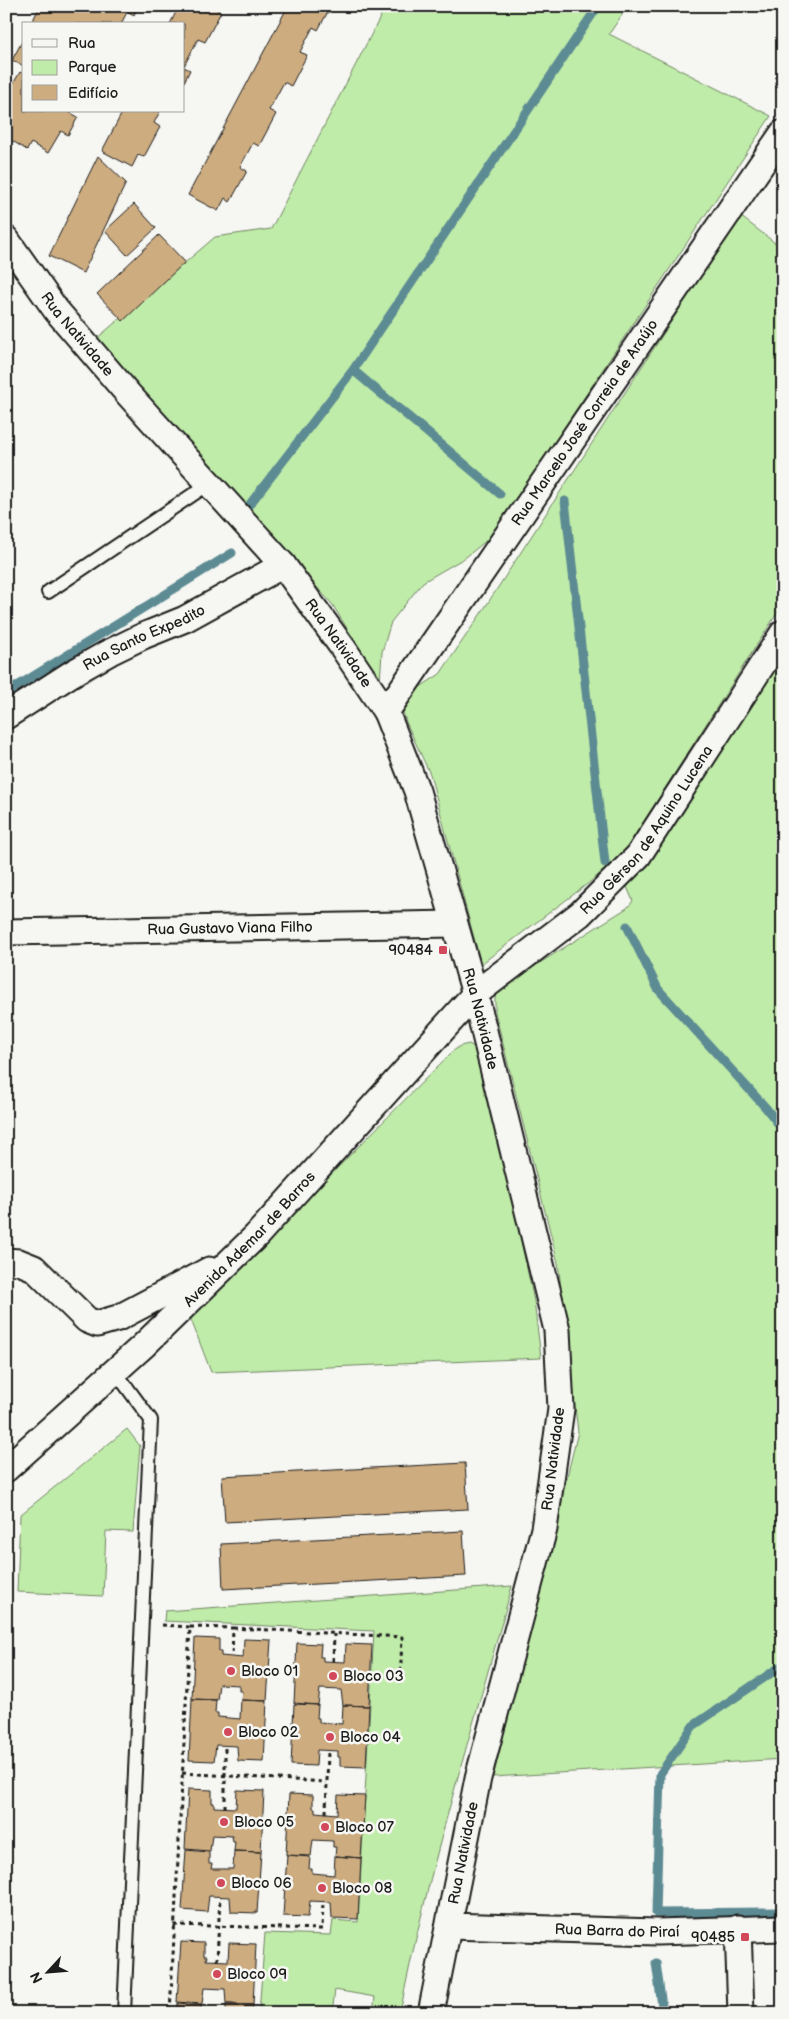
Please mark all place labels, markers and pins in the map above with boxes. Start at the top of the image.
place label: 90484 [388,941,433,960]
marker: 90484 [437,944,449,956]
place label: Bloco 01 [241,1662,298,1681]
marker: Bloco 01 [225,1665,237,1677]
place label: Bloco 03 [343,1667,404,1686]
marker: Bloco 03 [327,1670,339,1682]
place label: Bloco 02 [238,1723,298,1742]
marker: Bloco 02 [222,1726,234,1738]
place label: Bloco 04 [340,1728,401,1747]
marker: Bloco 04 [324,1731,336,1743]
place label: Bloco 05 [234,1813,294,1832]
marker: Bloco 05 [218,1816,230,1828]
place label: Bloco 07 [335,1818,394,1837]
marker: Bloco 07 [319,1821,331,1833]
place label: Bloco 06 [231,1874,292,1893]
marker: Bloco 06 [215,1877,227,1889]
place label: Bloco 08 [332,1879,392,1898]
marker: Bloco 08 [316,1882,328,1894]
place label: 90485 [691,1928,735,1947]
marker: 90485 [739,1931,751,1943]
place label: Bloco 09 [227,1965,287,1984]
marker: Bloco 09 [211,1968,223,1980]

